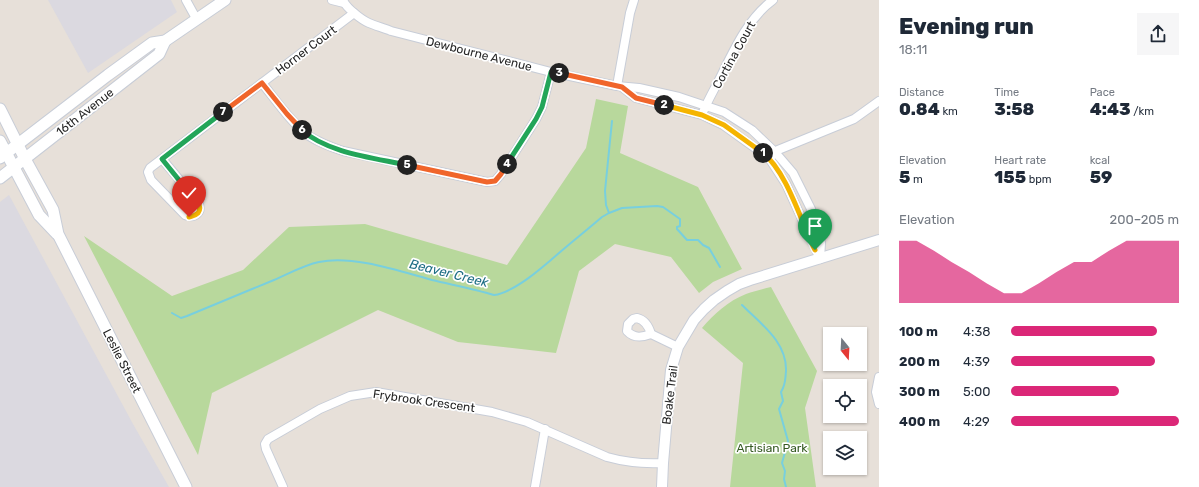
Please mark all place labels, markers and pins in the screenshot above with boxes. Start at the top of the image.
pin: 3 [549,63,569,83]
pin: 2 [654,95,674,115]
pin: 7 [213,102,233,122]
pin: 6 [292,120,312,140]
pin: 1 [753,143,773,163]
pin: 4 [497,154,517,174]
pin: 5 [397,155,417,175]
pin [172,176,206,217]
pin [798,209,832,250]

